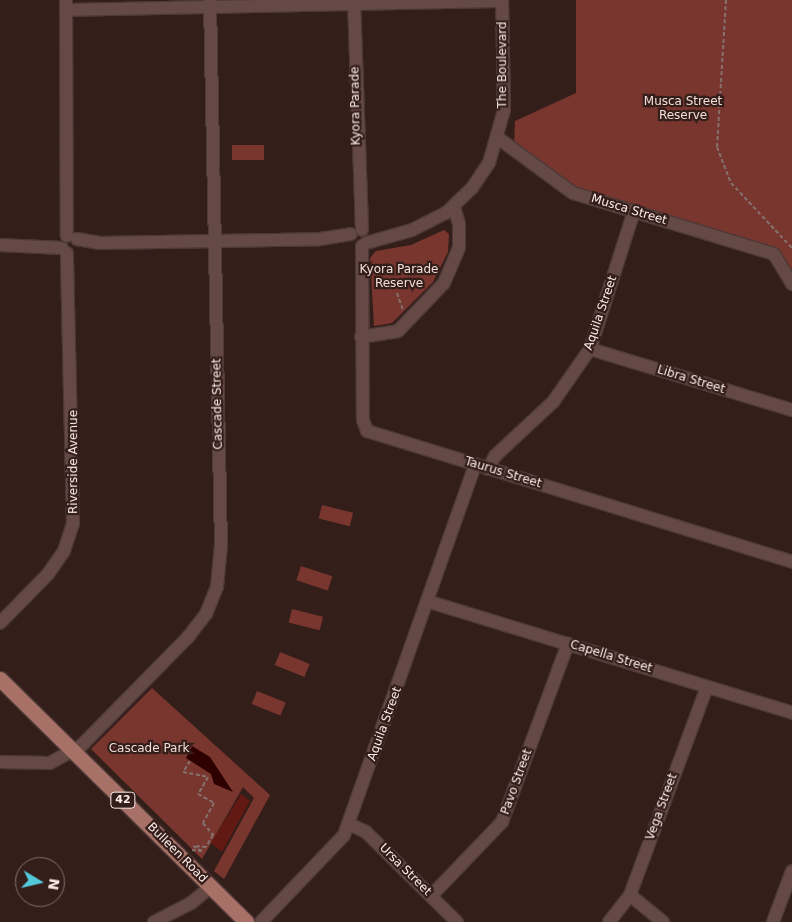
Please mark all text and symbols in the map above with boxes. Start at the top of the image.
street label: The Boulevard [496,22,510,108]
street label: Kyora Parade [348,66,364,146]
park label: Musca Street Reserve [644,95,722,123]
street label: Musca Street [589,192,669,228]
park label: Kyora Parade Reserve [360,263,438,291]
street label: Aquila Street [582,274,620,352]
street label: Cascade Street [210,358,226,450]
street label: Libra Street [655,363,727,397]
street label: Riverside Avenue [67,410,81,514]
street label: Taurus Street [463,455,543,491]
street label: Capella Street [568,638,654,676]
street label: Aquila Street [365,685,405,763]
park label: Cascade Park [109,742,189,756]
street label: Pavo Street [498,747,536,817]
street label: Vega Street [643,772,681,842]
road number: 42 [109,792,137,808]
street label: Bulleen Road [144,820,210,886]
street label: Ursa Street [376,841,434,899]
north arrow [15,857,65,907]
text: N [45,877,63,891]

